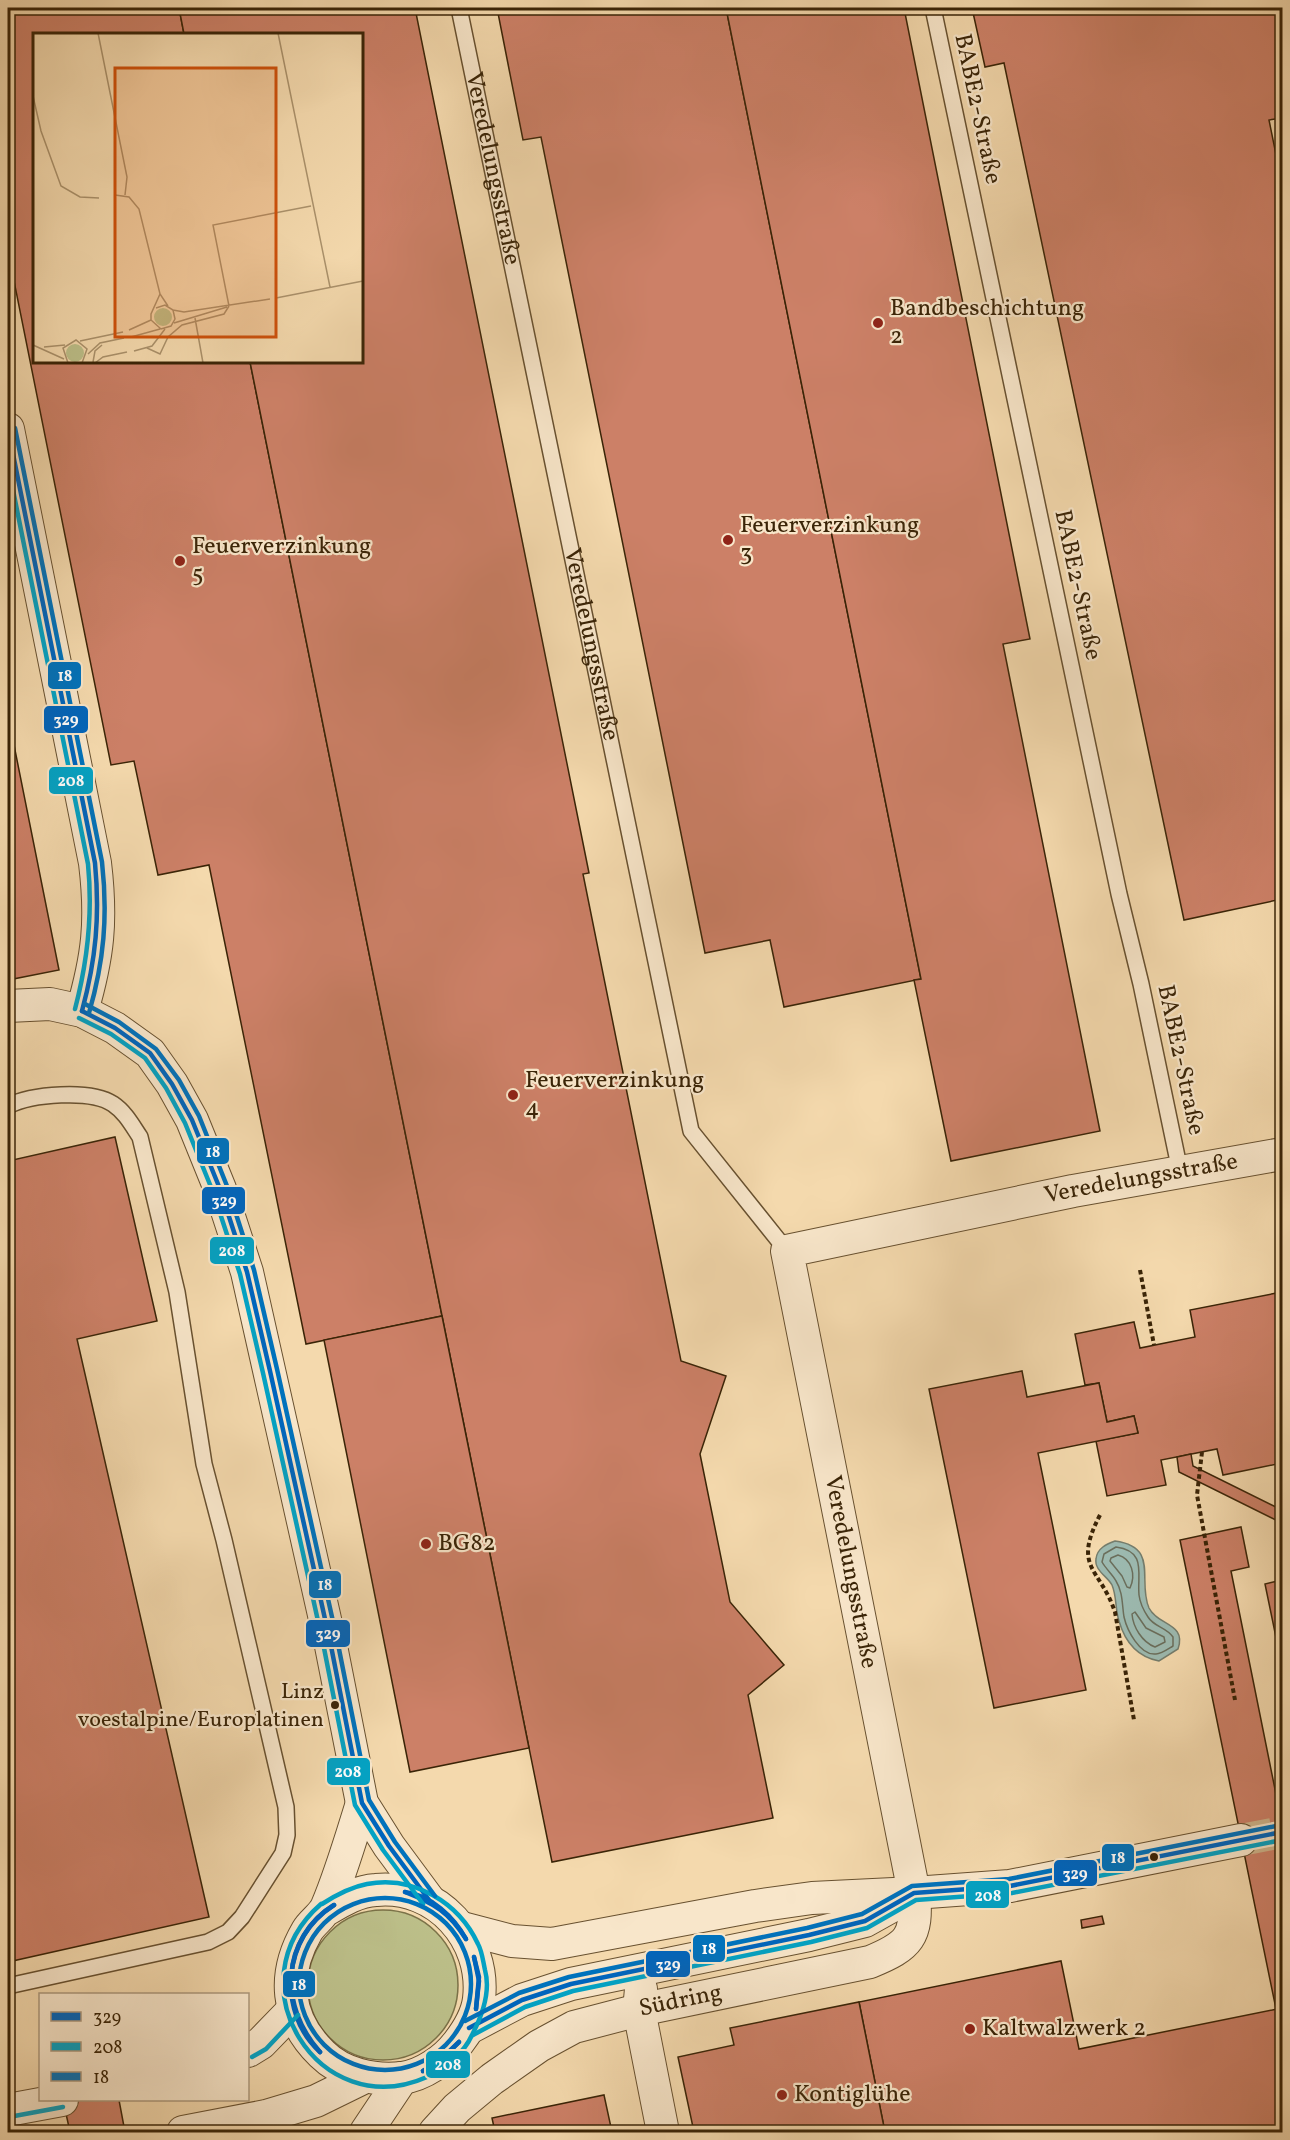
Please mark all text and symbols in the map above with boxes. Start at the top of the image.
street label: BABE2-Straße [944,31,1010,187]
inset map [33,33,363,363]
street label: Veredelungsstraße [456,69,529,268]
place label: Bandbeschichtung 2 [890,292,1084,354]
marker: Bandbeschichtung 2 [871,316,885,330]
street label: BABE2-Straße [1044,507,1110,663]
place label: Feuerverzinkung 3 [740,509,919,571]
place label: Feuerverzinkung 5 [192,530,371,592]
marker: Feuerverzinkung 3 [721,533,735,547]
street label: Veredelungsstraße [554,545,627,744]
marker: Feuerverzinkung 5 [173,554,187,568]
line badge: 18 [47,661,82,690]
text: 18 [57,666,73,688]
line badge: 329 [43,705,89,734]
text: 329 [53,710,79,732]
line badge: 208 [48,766,94,795]
text: 208 [58,771,84,793]
street label: BABE2-Straße [1147,982,1213,1138]
place label: Feuerverzinkung 4 [525,1064,704,1126]
marker: Feuerverzinkung 4 [506,1088,520,1102]
line badge: 18 [196,1137,230,1165]
text: 18 [205,1142,221,1164]
street label: Veredelungsstraße [1041,1145,1241,1214]
line badge: 329 [201,1186,246,1215]
text: 329 [211,1191,237,1213]
line badge: 208 [209,1236,255,1265]
text: 208 [219,1241,245,1263]
street label: Veredelungsstraße [815,1473,885,1671]
place label: BG82 [438,1527,496,1561]
marker: BG82 [419,1537,433,1551]
line badge: 18 [308,1570,342,1599]
text: 18 [317,1575,333,1597]
line badge: 329 [305,1619,351,1648]
text: 329 [315,1624,341,1646]
place label: Linz voestalpine/Europlatinen [78,1677,324,1736]
marker: Linz voestalpine/Europlatinen [329,1699,341,1711]
line badge: 208 [326,1757,371,1786]
text: 208 [335,1762,361,1784]
line badge: 18 [1101,1843,1135,1872]
text: 18 [1110,1848,1126,1870]
unlabelled marker [1148,1851,1160,1863]
line badge: 329 [1053,1859,1098,1887]
text: 329 [1062,1864,1088,1886]
line badge: 208 [965,1880,1010,1909]
text: 208 [975,1886,1001,1908]
line badge: 18 [692,1934,726,1963]
text: 18 [701,1939,717,1961]
line badge: 329 [645,1950,691,1978]
text: 329 [655,1955,681,1977]
line badge: 18 [282,1970,316,1998]
text: 18 [291,1975,307,1997]
street label: Südring [636,1976,725,2027]
legend [39,1993,249,2101]
text: 329 [93,2006,121,2031]
place label: Kaltwalzwerk 2 [982,2012,1146,2046]
marker: Kaltwalzwerk 2 [963,2022,977,2036]
text: 208 [93,2036,122,2061]
line badge: 208 [425,2050,471,2079]
text: 208 [435,2055,461,2077]
text: 18 [93,2066,109,2091]
place label: Kontiglühe [794,2078,911,2112]
marker: Kontiglühe [775,2088,789,2102]

